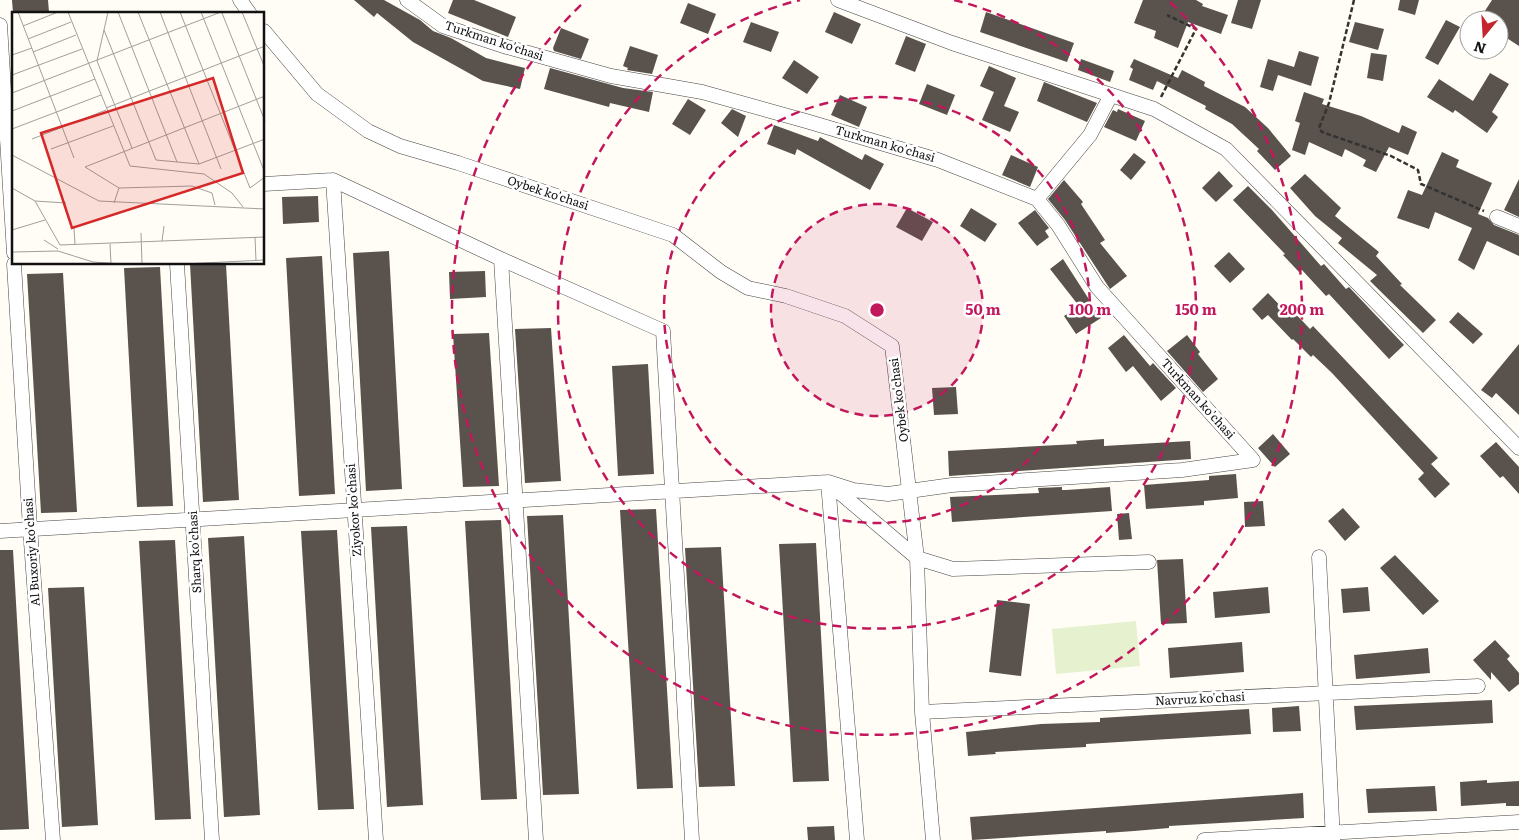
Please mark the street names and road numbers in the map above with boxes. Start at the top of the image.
street label: Turkman ko'chasi [442,16,546,65]
street label: Turkman ko'chasi [833,120,937,166]
street label: Oybek ko'chasi [505,170,591,214]
street label: Turkman ko'chasi [1158,354,1240,443]
street label: Oybek ko'chasi [884,357,912,443]
street label: Ziyokor ko'chasi [341,463,365,557]
street label: Al Buxoriy ko'chasi [18,497,44,607]
street label: Sharq ko'chasi [183,510,205,594]
street label: Navruz ko'chasi [1155,687,1245,709]

